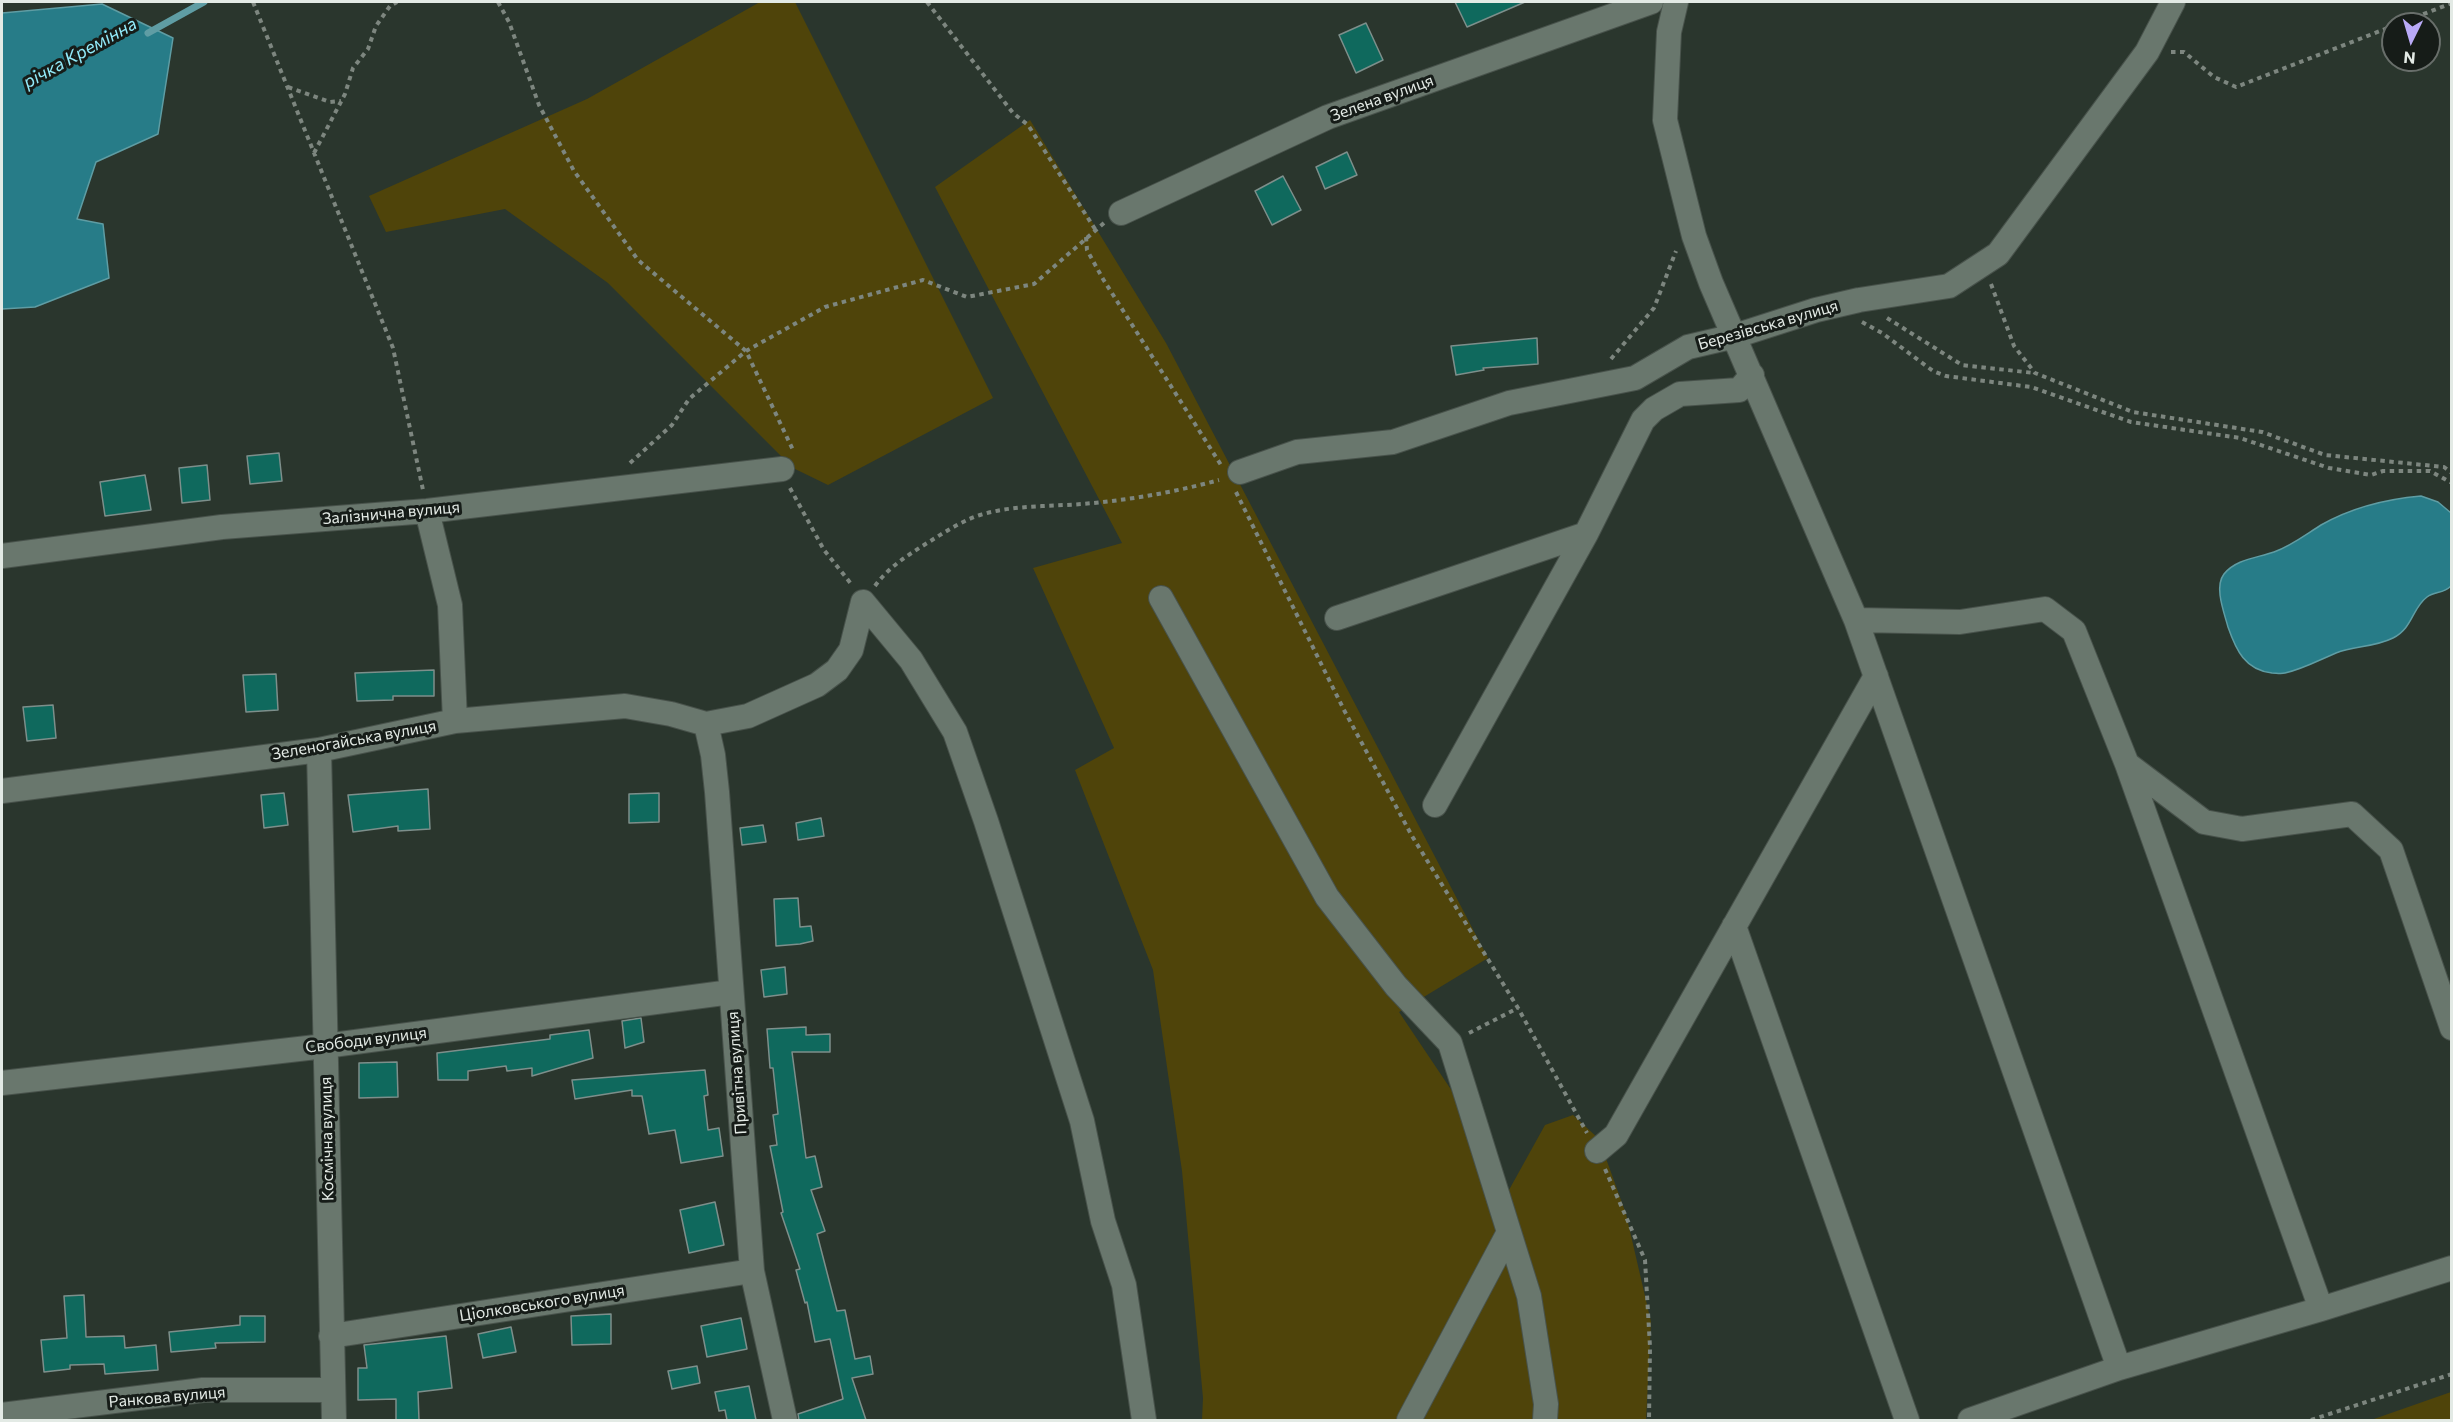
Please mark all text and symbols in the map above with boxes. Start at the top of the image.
north arrow [2381,12,2441,72]
water label: річка Кремінна [19,13,141,93]
text: N [2403,48,2416,68]
street label: Зелена вулиця [1328,70,1436,126]
street label: Березівська вулиця [1696,296,1840,354]
street label: Залізнична вулиця [321,497,461,529]
street label: Зеленогайська вулиця [270,716,438,764]
street label: Привітна вулиця [723,1011,751,1135]
street label: Свободи вулиця [304,1023,428,1057]
street label: Космічна вулиця [316,1077,338,1201]
street label: Ціолковського вулиця [458,1280,626,1326]
street label: Ранкова вулиця [108,1382,226,1412]

